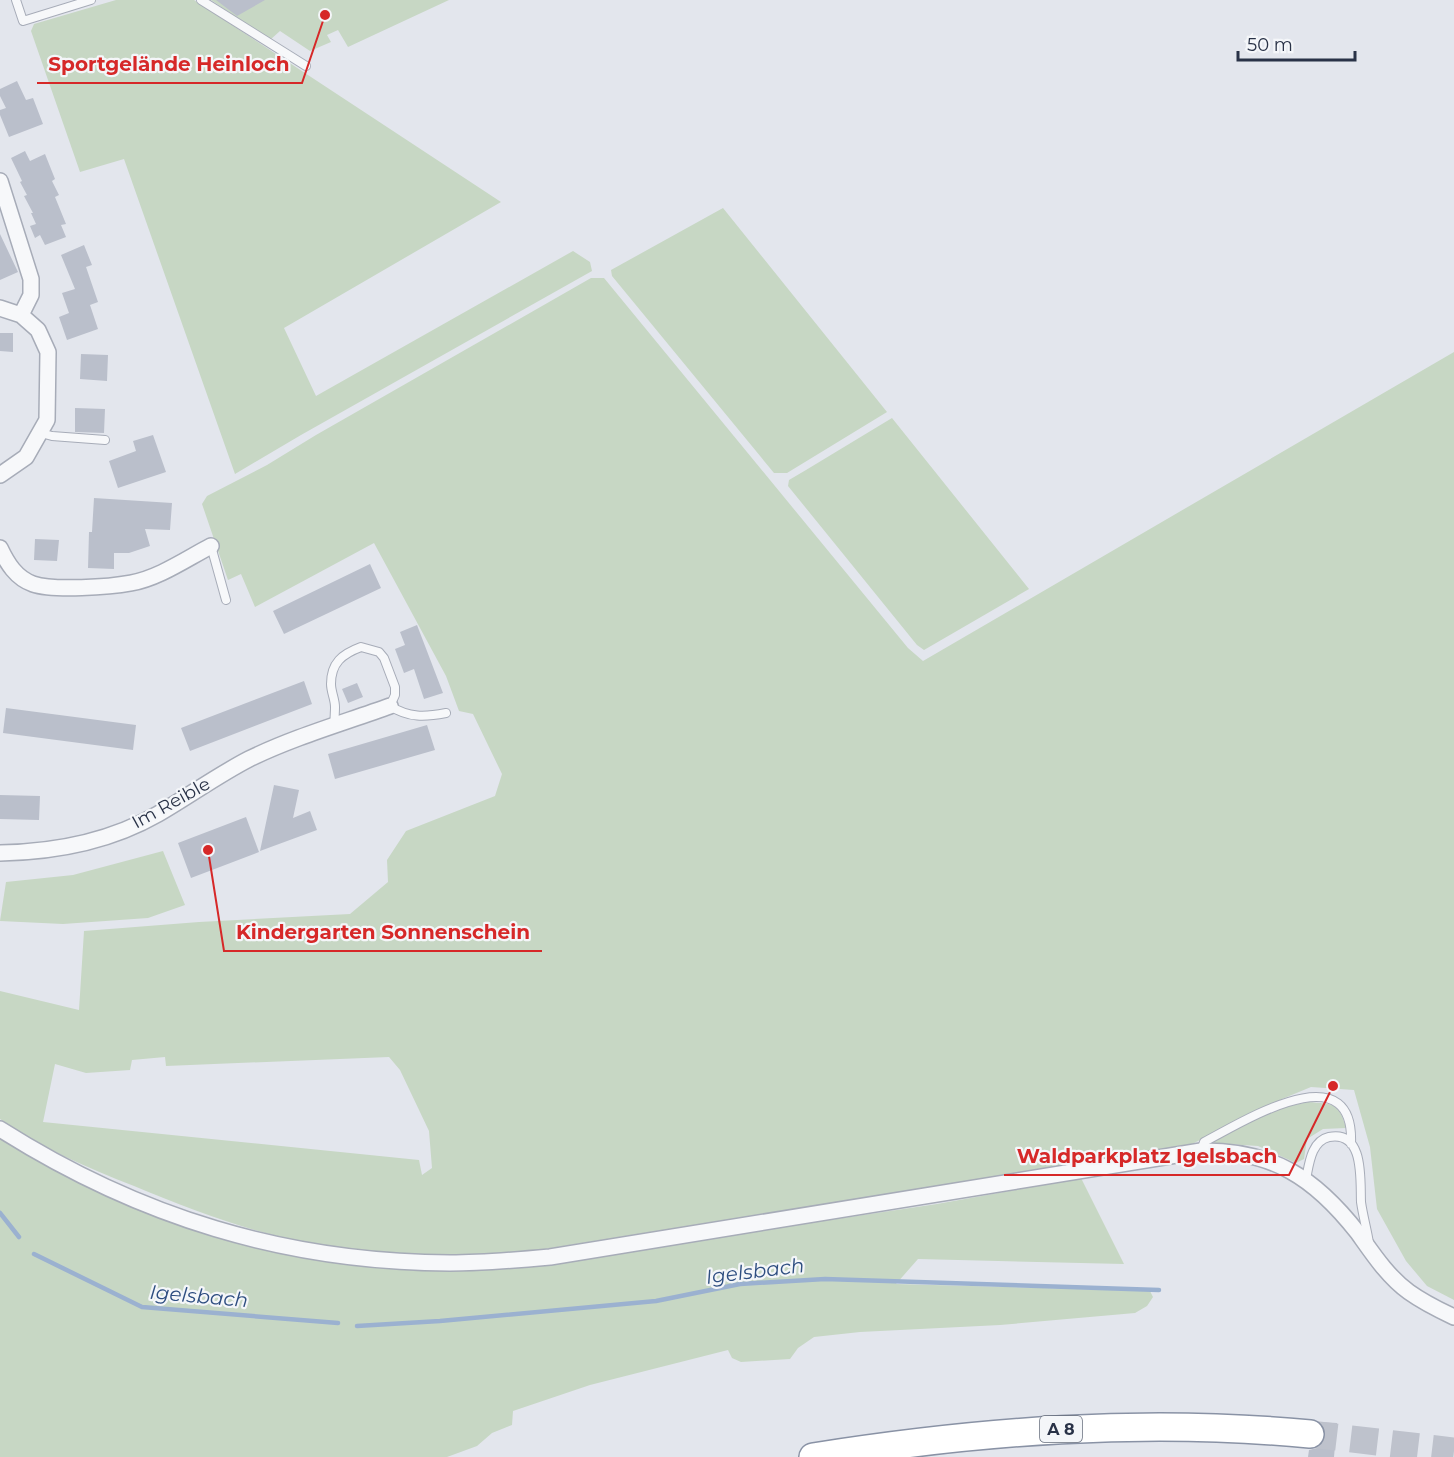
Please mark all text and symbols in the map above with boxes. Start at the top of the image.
scale bar [1238,24,1355,62]
text: 50 m [1247,34,1293,56]
callout: Sportgelände Heinloch [37,45,302,83]
text: Sportgelände Heinloch [48,52,290,76]
street label: Im Reible [128,772,214,833]
callout: Kindergarten Sonnenschein [224,913,542,951]
text: Kindergarten Sonnenschein [236,920,530,944]
callout: Waldparkplatz Igelsbach [1004,1137,1289,1175]
text: Waldparkplatz Igelsbach [1017,1144,1277,1168]
water label: Igelsbach [705,1253,805,1289]
water label: Igelsbach [149,1280,249,1312]
road number: A 8 [1040,1416,1082,1442]

